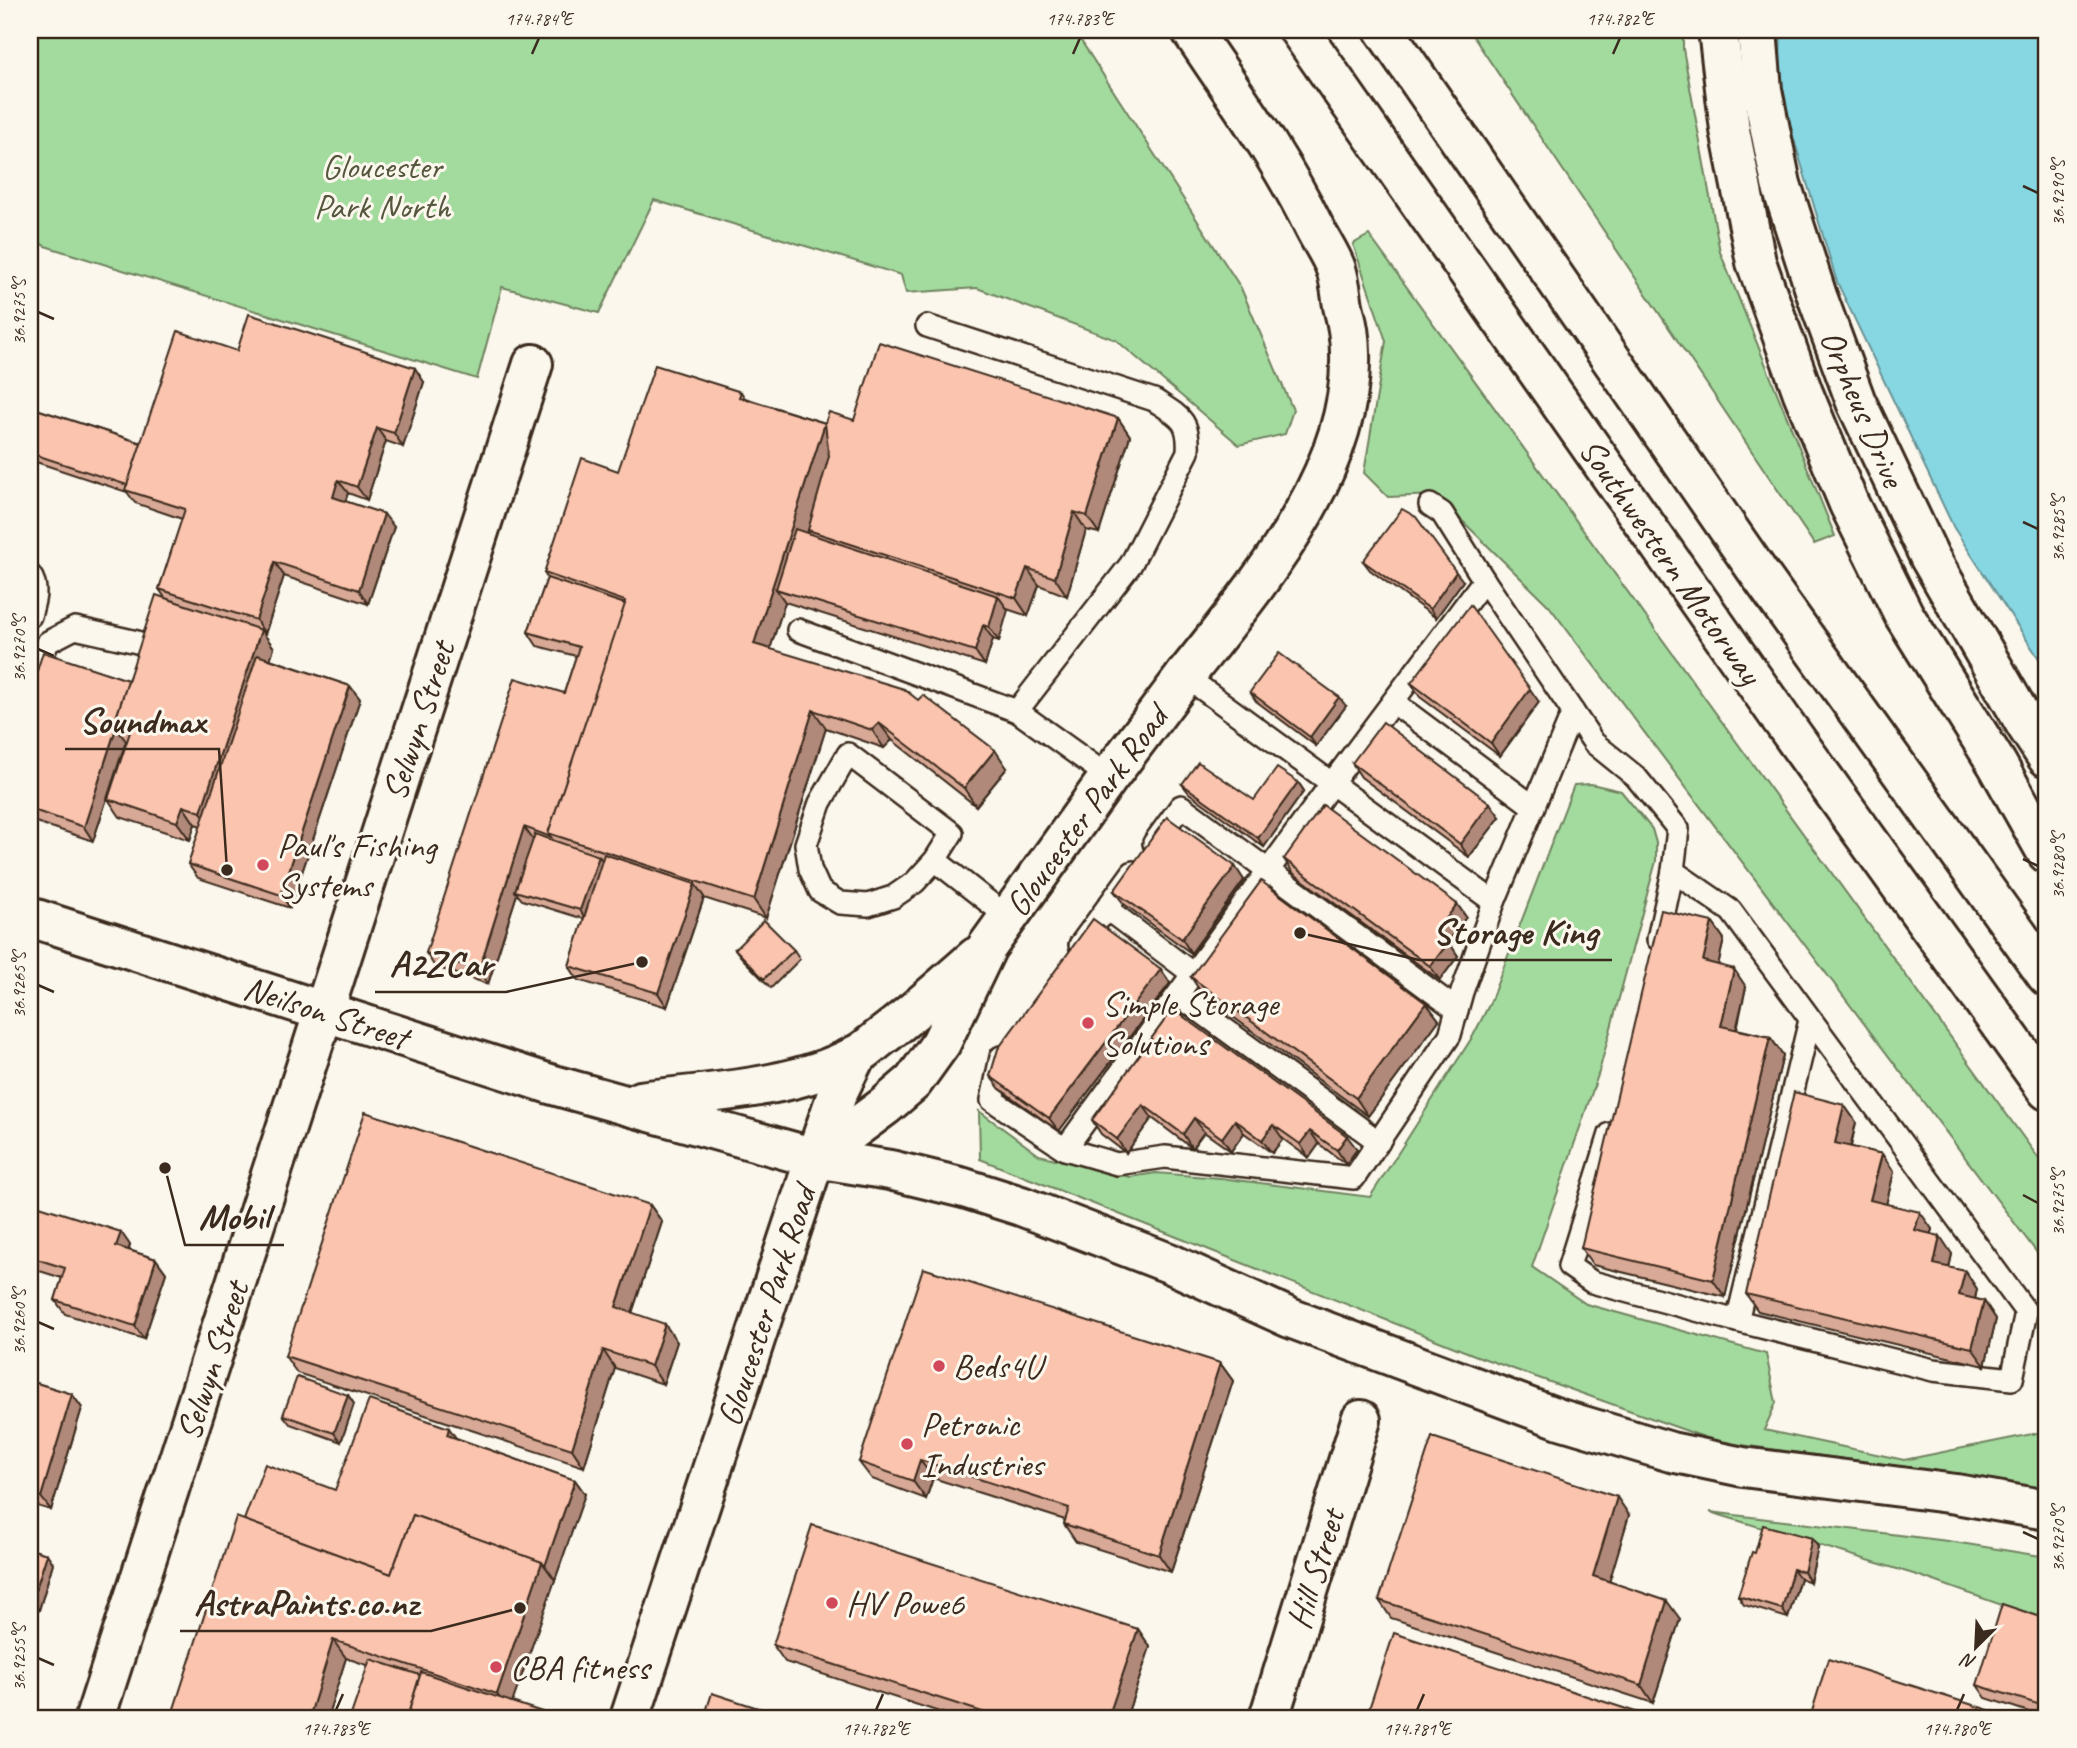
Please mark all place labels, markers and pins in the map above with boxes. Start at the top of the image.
callout: Soundmax [65,691,219,749]
place label: Paul's Fishing Systems [277,823,438,908]
marker: Paul's Fishing Systems [255,857,271,873]
callout: Storage King [1419,902,1612,960]
callout: A2ZCar [375,934,506,992]
place label: Simple Storage Solutions [1102,981,1281,1066]
marker: Simple Storage Solutions [1080,1015,1096,1031]
callout: Mobil [185,1187,284,1245]
place label: Beds4U [953,1344,1047,1389]
marker: Beds4U [931,1358,947,1374]
place label: Petronic Industries [921,1402,1046,1487]
marker: Petronic Industries [899,1436,915,1452]
callout: AstraPaints.co.nz [180,1573,431,1631]
place label: HV Powe6 [846,1581,965,1626]
marker: HV Powe6 [824,1595,840,1611]
place label: CBA fitness [510,1645,652,1690]
marker: CBA fitness [488,1659,504,1675]

